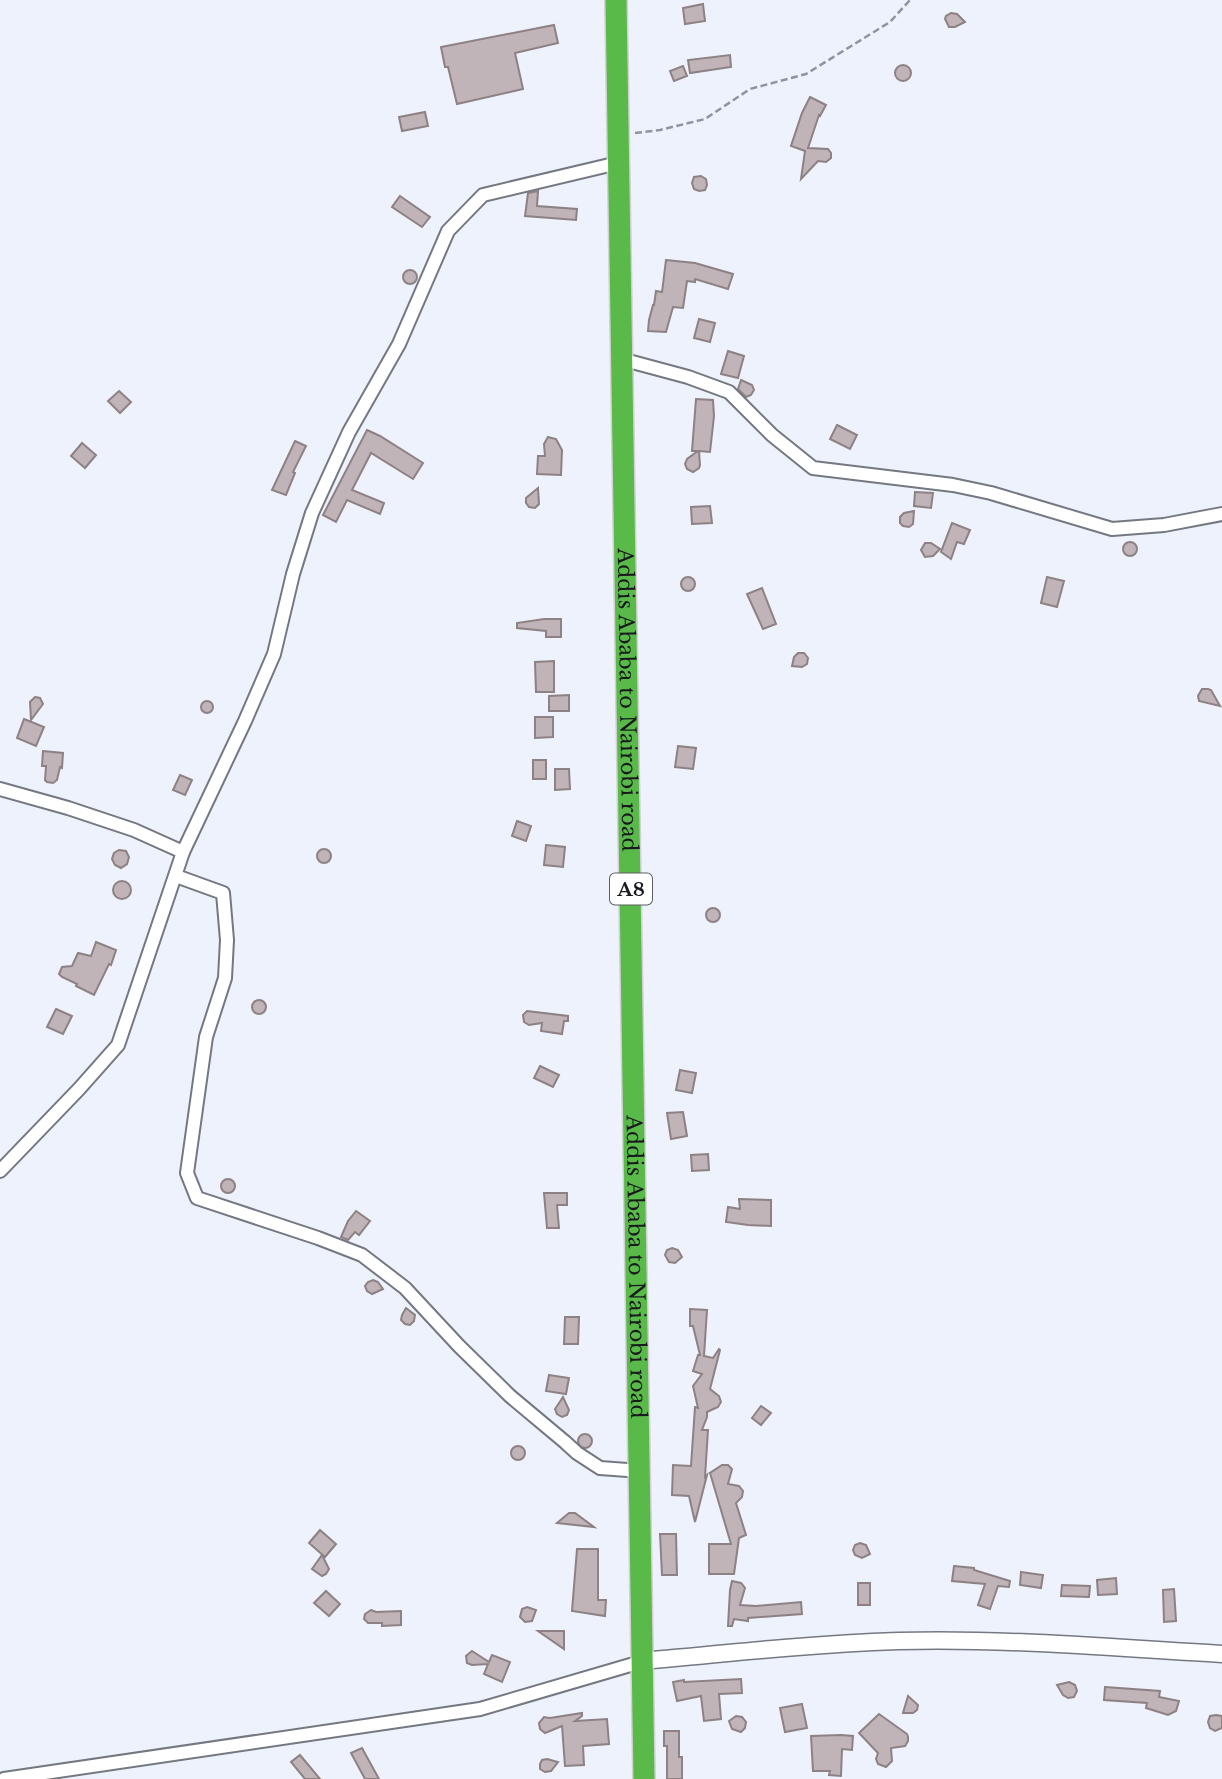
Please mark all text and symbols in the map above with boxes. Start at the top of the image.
street label: Addis Ababa to Nairobi road [612,547,642,852]
road number: A8 [610,874,652,904]
street label: Addis Ababa to Nairobi road [621,1114,651,1419]

